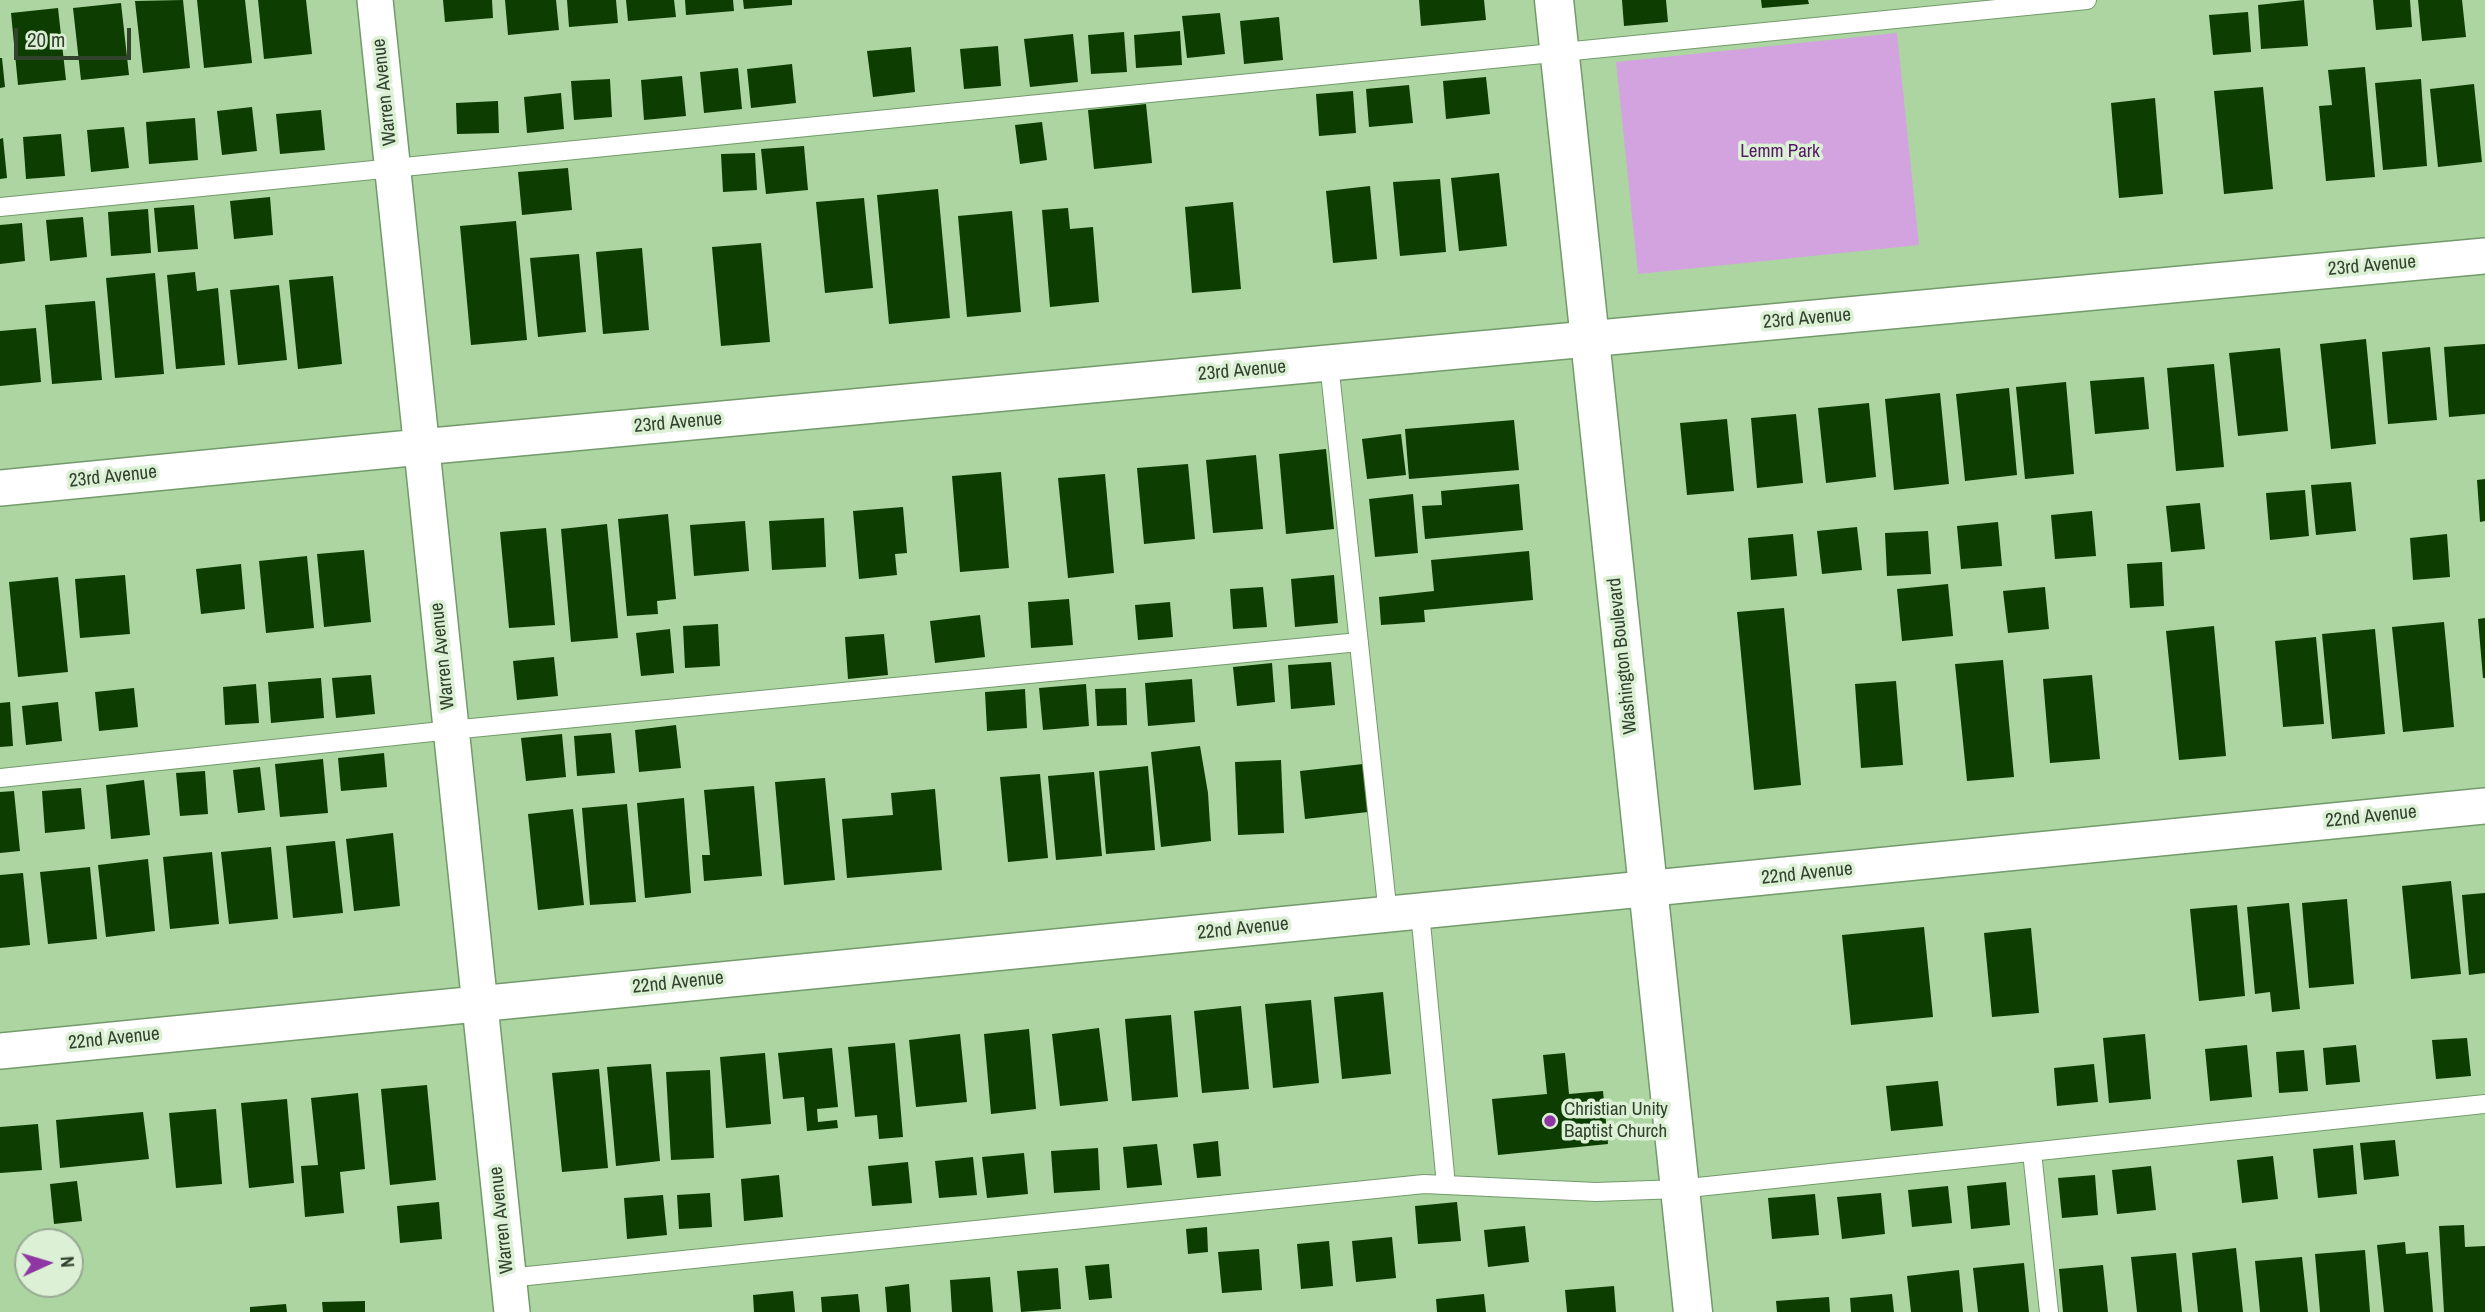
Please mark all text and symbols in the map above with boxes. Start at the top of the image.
scale bar [18,14,135,58]
text: 20 m [27,25,65,54]
street label: Warren Avenue [368,37,402,147]
park label: Lemm Park [1740,141,1820,163]
street label: 23rd Avenue [2327,251,2417,281]
street label: 23rd Avenue [1762,304,1852,334]
street label: 23rd Avenue [1197,356,1287,386]
street label: 23rd Avenue [633,408,723,438]
street label: 23rd Avenue [68,461,158,493]
street label: Washington Boulevard [1603,577,1643,735]
street label: Warren Avenue [426,601,460,711]
street label: 22nd Avenue [2324,801,2418,833]
street label: 22nd Avenue [1760,858,1854,890]
street label: 22nd Avenue [1196,913,1290,945]
street label: 22nd Avenue [631,967,725,999]
street label: 22nd Avenue [67,1023,161,1055]
place label: Christian Unity Baptist Church [1564,1099,1668,1143]
marker: Christian Unity Baptist Church [1542,1113,1558,1129]
street label: Warren Avenue [485,1165,519,1275]
north arrow [14,1228,84,1298]
text: N [55,1255,81,1268]

